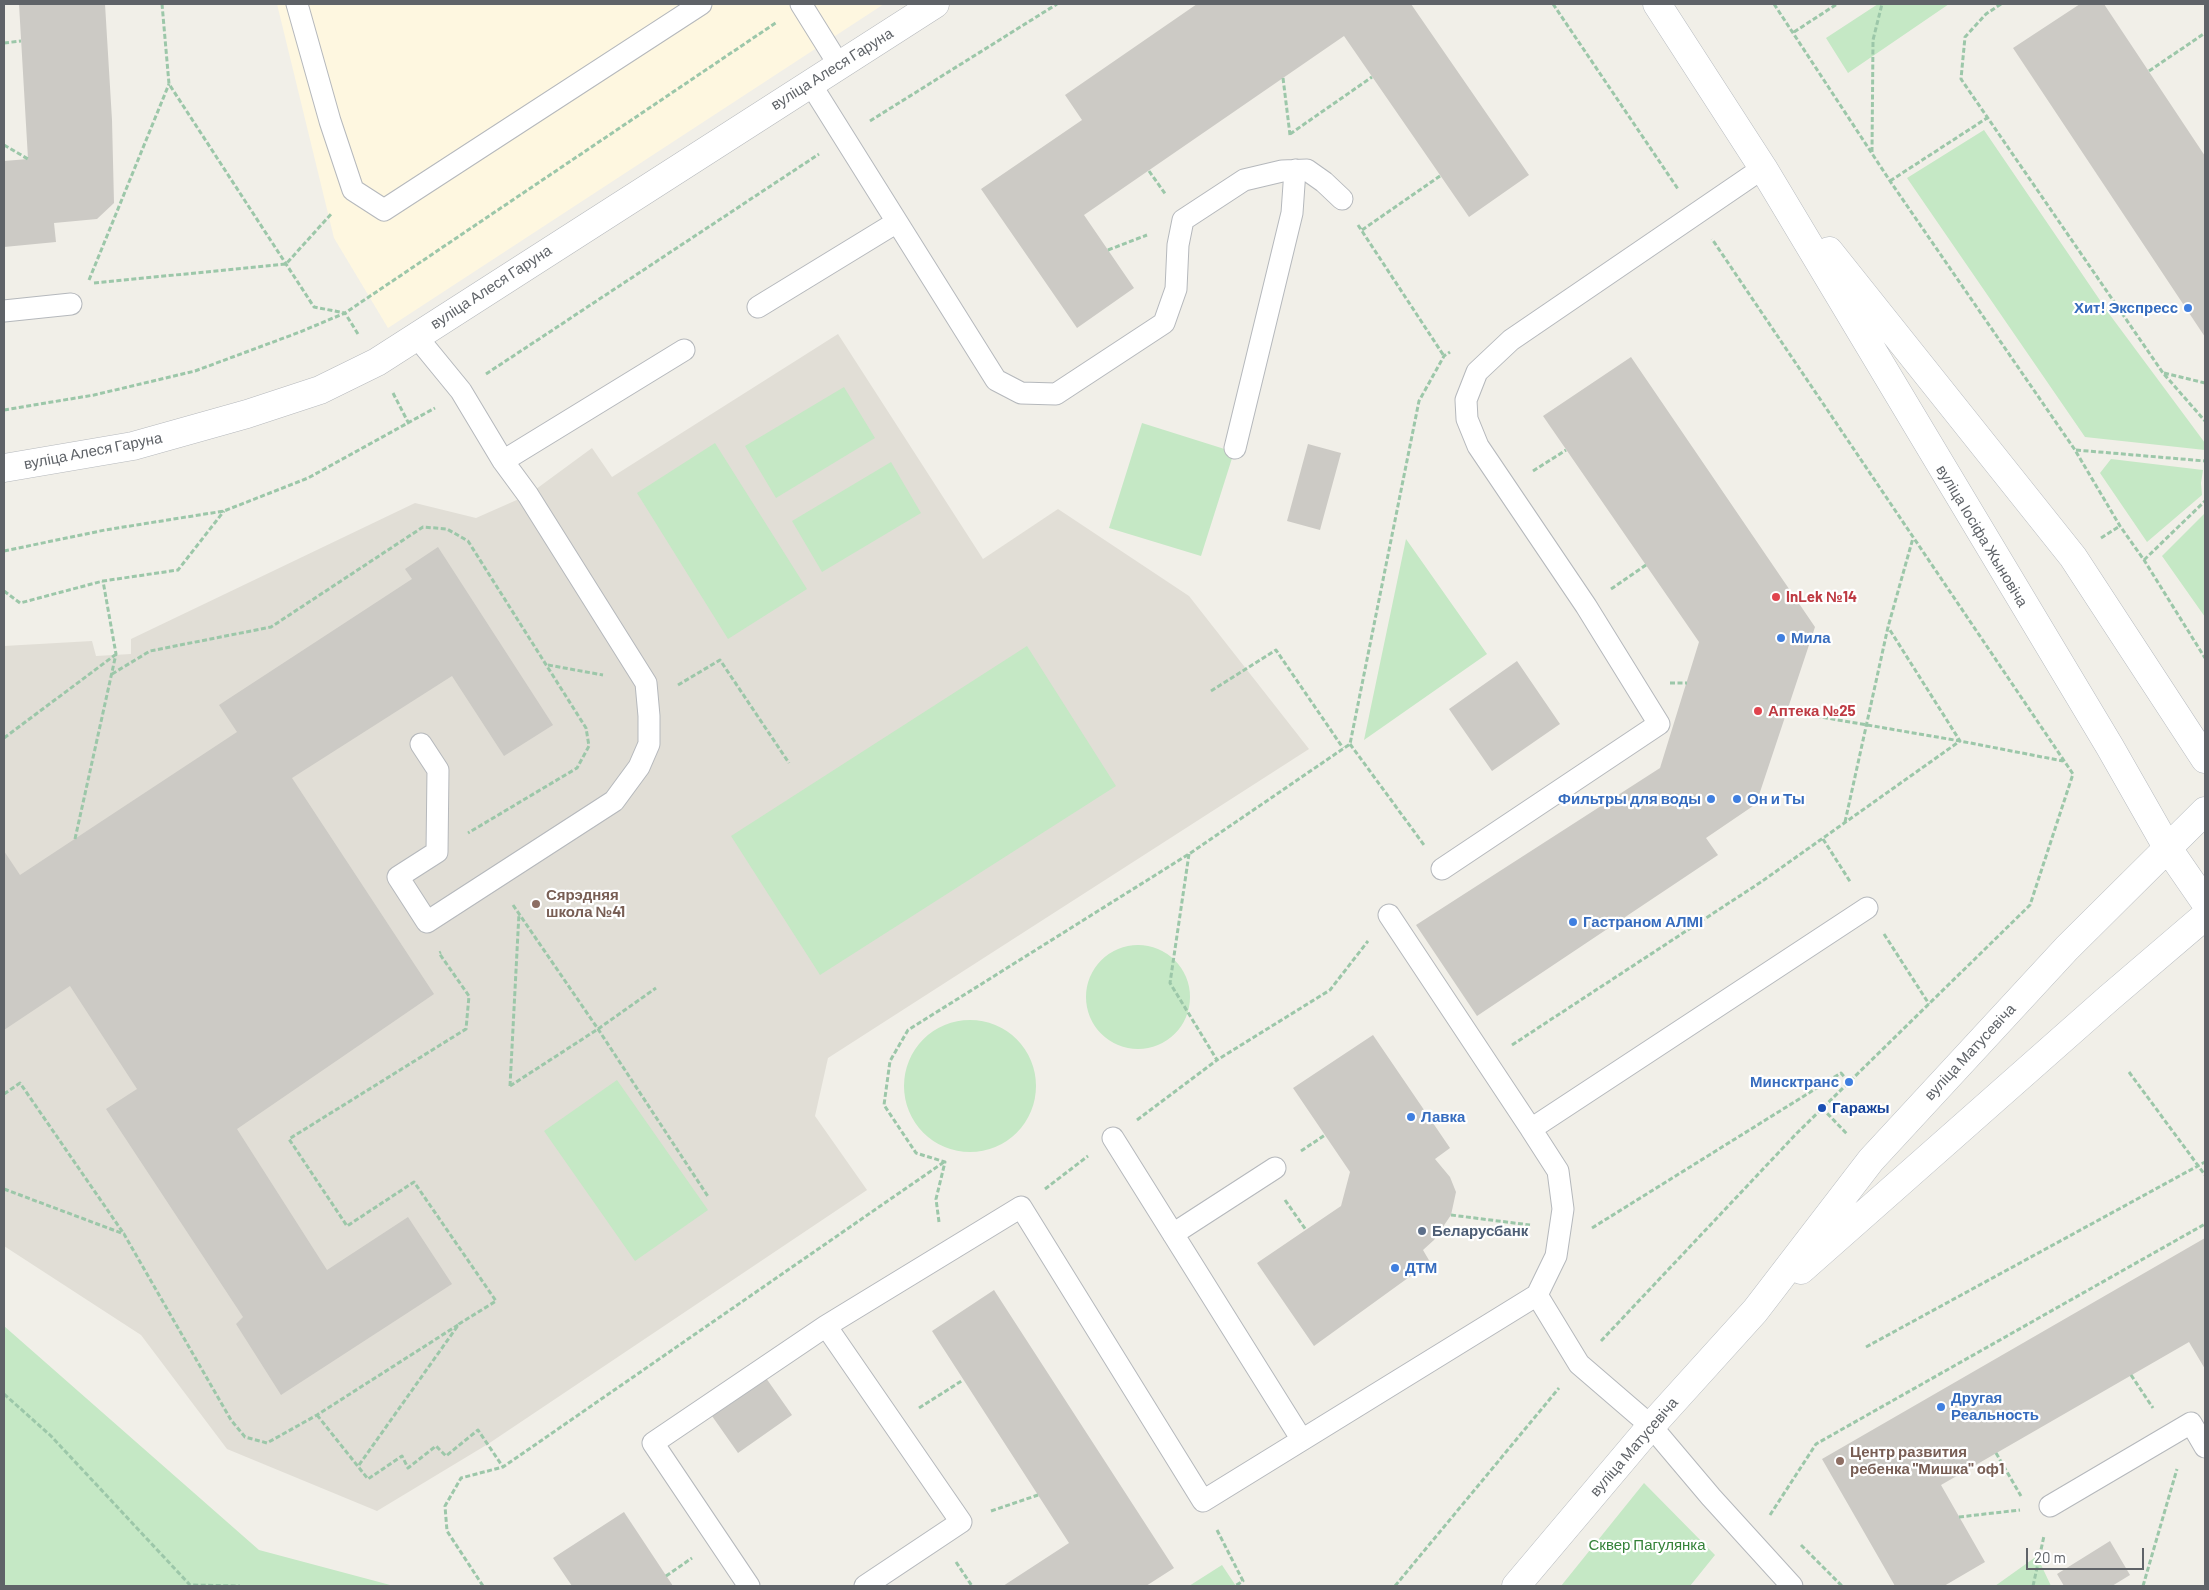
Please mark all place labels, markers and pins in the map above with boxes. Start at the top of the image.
place label: Хит! Экспресс [2074,299,2178,317]
marker: Хит! Экспресс [2182,302,2194,314]
place label: InLek №14 [1786,588,1857,606]
marker: InLek №14 [1770,591,1782,603]
place label: Мила [1791,629,1831,647]
marker: Мила [1775,632,1787,644]
place label: Аптека №25 [1768,702,1856,720]
marker: Аптека №25 [1752,705,1764,717]
place label: Фильтры для воды [1558,790,1701,808]
place label: Он и Ты [1747,790,1805,808]
marker: Фильтры для воды [1705,793,1717,805]
marker: Он и Ты [1731,793,1743,805]
place label: Сярэдняя школа №41 [546,886,625,921]
marker: Сярэдняя школа №41 [530,898,542,910]
place label: Гастраном АЛМІ [1583,913,1703,931]
marker: Гастраном АЛМІ [1567,916,1579,928]
place label: Минсктранс [1750,1073,1839,1091]
marker: Минсктранс [1843,1076,1855,1088]
place label: Гаражы [1832,1099,1890,1117]
marker: Гаражы [1816,1102,1828,1114]
place label: Лавка [1421,1108,1465,1126]
marker: Лавка [1405,1111,1417,1123]
place label: Беларусбанк [1432,1222,1528,1240]
marker: Беларусбанк [1416,1225,1428,1237]
place label: ДТМ [1405,1259,1437,1277]
marker: ДТМ [1389,1262,1401,1274]
place label: Другая Реальность [1951,1389,2039,1424]
marker: Другая Реальность [1935,1401,1947,1413]
place label: Центр развития ребенка "Мишка" оф1 [1850,1443,2004,1478]
marker: Центр развития ребенка "Мишка" оф1 [1834,1455,1846,1467]

